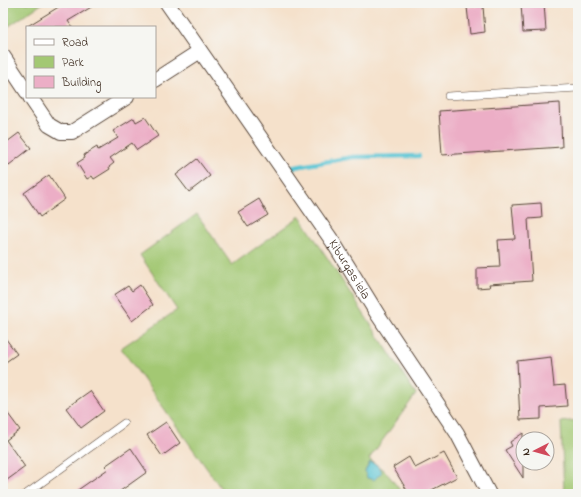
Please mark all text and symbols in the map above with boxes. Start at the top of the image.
legend [26,26,156,98]
text: Road [62,34,88,52]
text: Park [62,54,84,72]
text: Building [61,74,101,93]
street label: Ķiburgas iela [324,236,375,303]
north arrow [515,431,555,471]
text: N [518,447,534,456]

